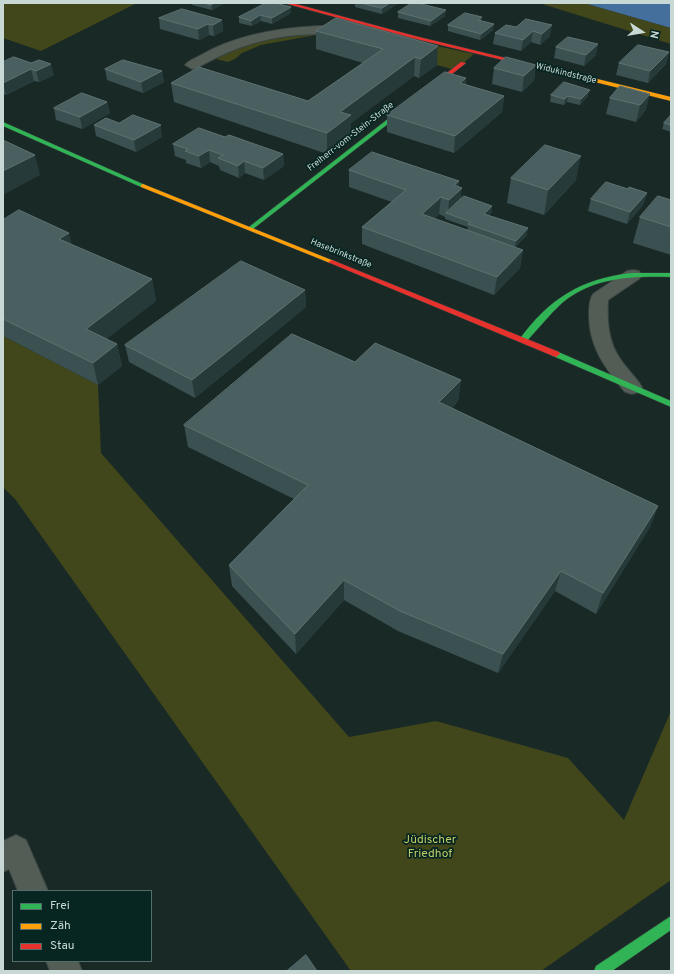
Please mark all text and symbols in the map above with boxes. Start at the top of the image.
north arrow [622,12,662,52]
text: N [646,29,661,40]
street label: Widukindstraße [534,61,598,87]
street label: Freiherr-vom-Stein-Straße [306,100,396,174]
street label: Hasebrinkstraße [309,237,373,271]
park label: Jüdischer Friedhof [404,834,456,862]
legend [12,890,152,962]
text: Frei [50,898,70,914]
text: Zäh [50,918,71,934]
text: Stau [50,938,75,954]

